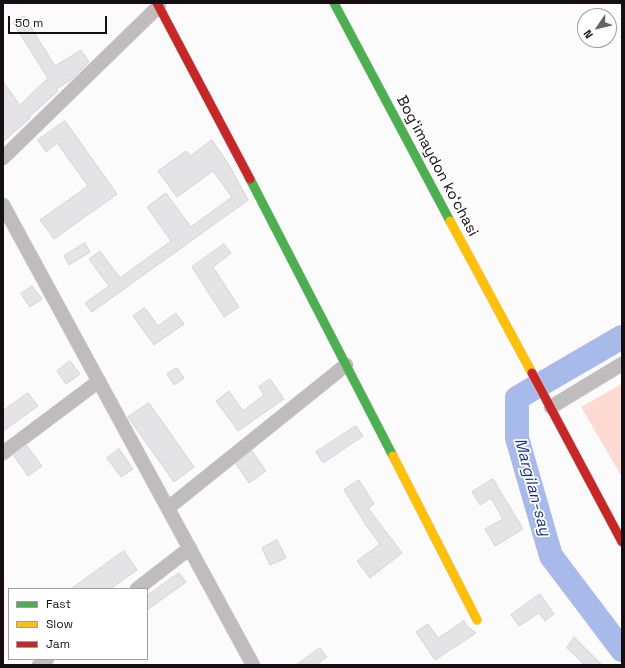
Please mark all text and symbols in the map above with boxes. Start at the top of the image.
scale bar [10,8,109,34]
north arrow [577,8,617,48]
text: 50 m [15,15,43,31]
text: N [580,27,596,41]
street label: Bogʻimaydon koʻchasi [392,93,482,239]
water label: Margilan-say [510,436,554,538]
legend [8,588,148,660]
text: Fast [46,596,71,612]
text: Slow [46,616,73,632]
text: Jam [46,636,70,652]

